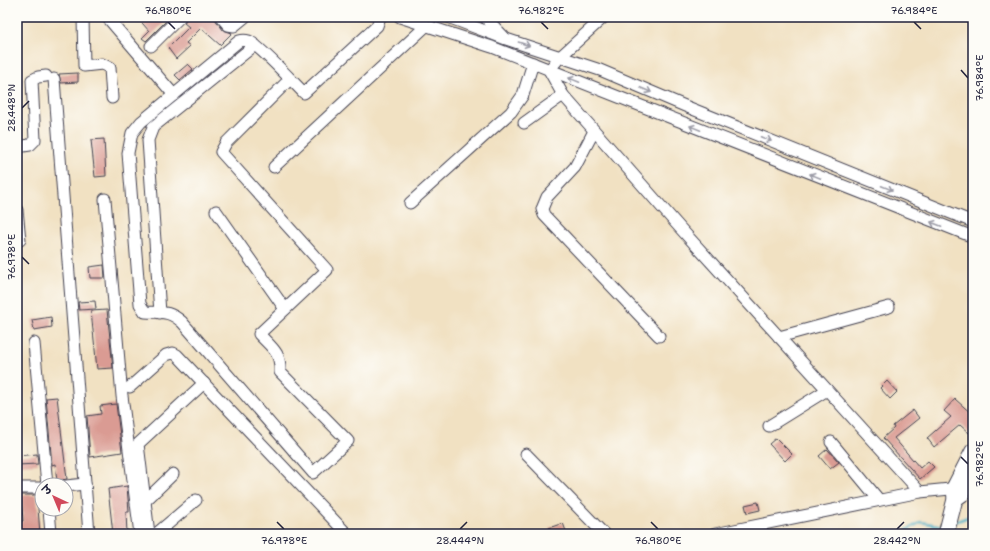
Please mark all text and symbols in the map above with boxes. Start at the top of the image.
text: 76.980°E [144,4,192,17]
text: 76.982°E [518,4,564,17]
text: 76.984°E [891,4,937,17]
one-way arrow [518,41,531,48]
text: 76.984°E [973,55,986,101]
one-way arrow [568,76,580,84]
text: 28.448°N [5,84,18,132]
one-way arrow [640,86,652,94]
one-way arrow [689,123,701,131]
one-way arrow [760,135,772,143]
one-way arrow [810,172,822,179]
one-way arrow [880,184,892,192]
one-way arrow [931,219,943,227]
text: 76.978°E [5,234,18,280]
text: 76.982°E [973,441,986,487]
north arrow [34,477,74,517]
text: उ [39,481,56,499]
text: 76.978°E [261,534,307,547]
text: 28.444°N [436,534,484,547]
text: 76.980°E [634,534,682,547]
text: 28.442°N [873,534,921,547]

